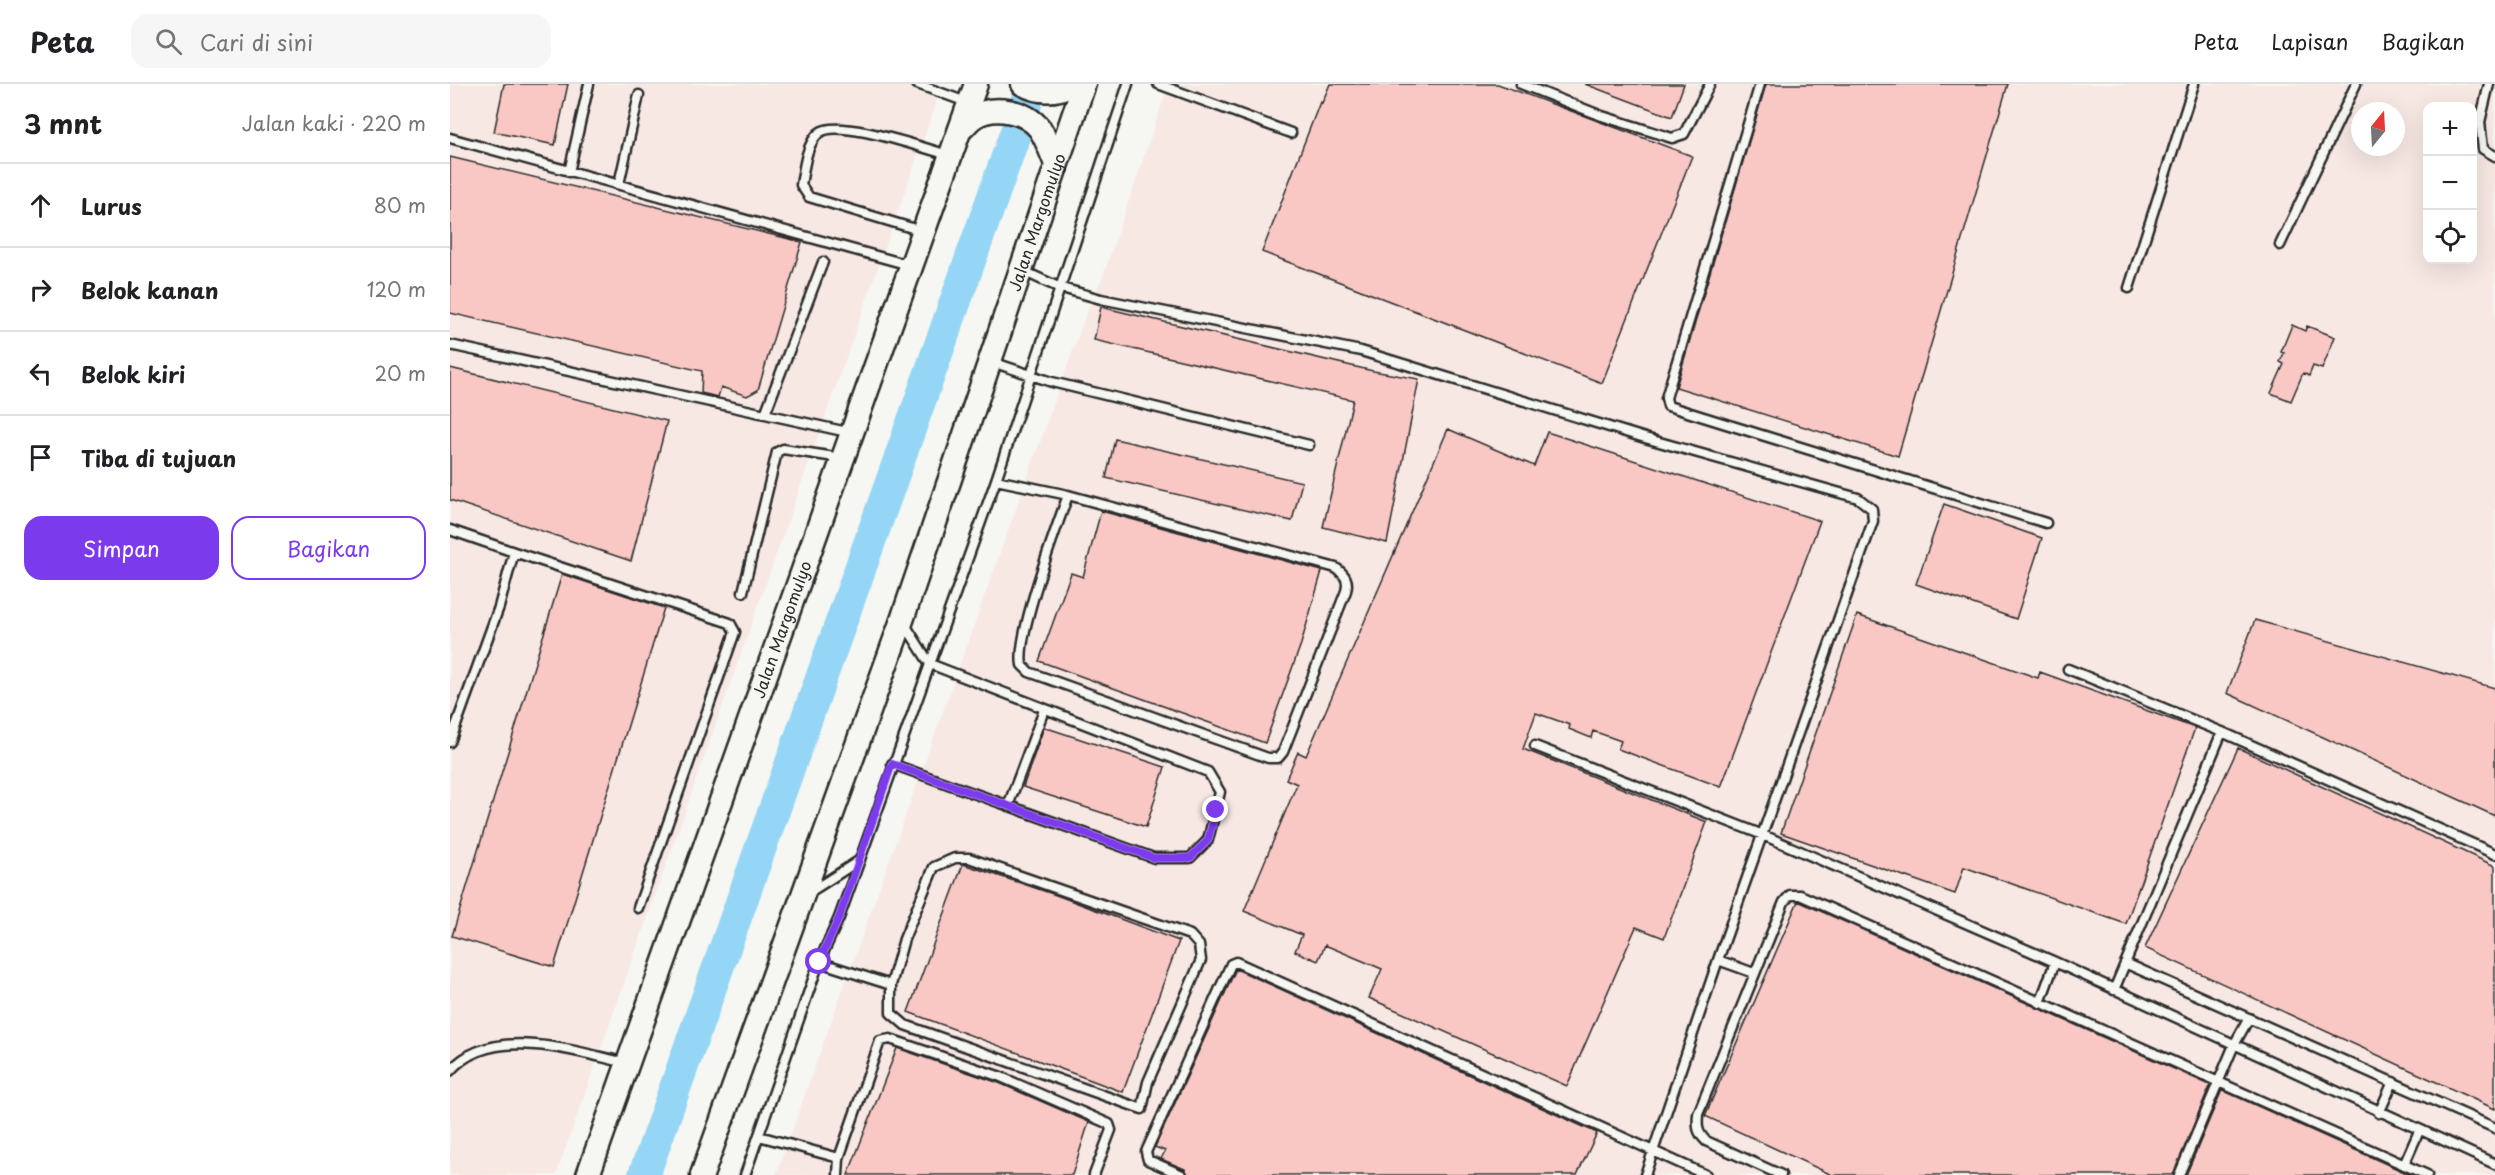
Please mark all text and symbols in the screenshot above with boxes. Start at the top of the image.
search box [131,14,551,68]
text: Peta [30,20,95,63]
icon: search [152,25,185,58]
text: Cari di sini [200,25,313,58]
text: Peta [2193,25,2238,57]
text: Lapisan [2271,25,2349,57]
text: Bagikan [2382,25,2465,57]
north arrow [2351,102,2405,156]
map controls [2423,102,2477,264]
button: + [2423,102,2477,156]
text: 3 mnt [24,104,102,143]
text: Jalan kaki · 220 m [242,108,426,138]
street label: Jalan Margomulyo [1002,150,1071,294]
button: − [2423,156,2477,210]
icon: ahead [24,189,57,222]
text: Lurus [81,189,142,222]
text: 80 m [374,190,426,220]
button: locate [2423,210,2477,264]
icon: right [24,273,57,306]
text: Belok kanan [81,273,218,306]
text: 120 m [367,274,426,304]
icon: left [24,357,57,390]
text: Belok kiri [81,357,185,390]
text: 20 m [374,358,426,388]
icon: arrive [24,441,57,474]
text: Tiba di tujuan [81,441,236,474]
button: Simpan [24,516,219,580]
button: Bagikan [231,516,426,580]
street label: Jalan Margomulyo [746,557,817,701]
route end [1202,796,1228,822]
route start [805,948,831,974]

